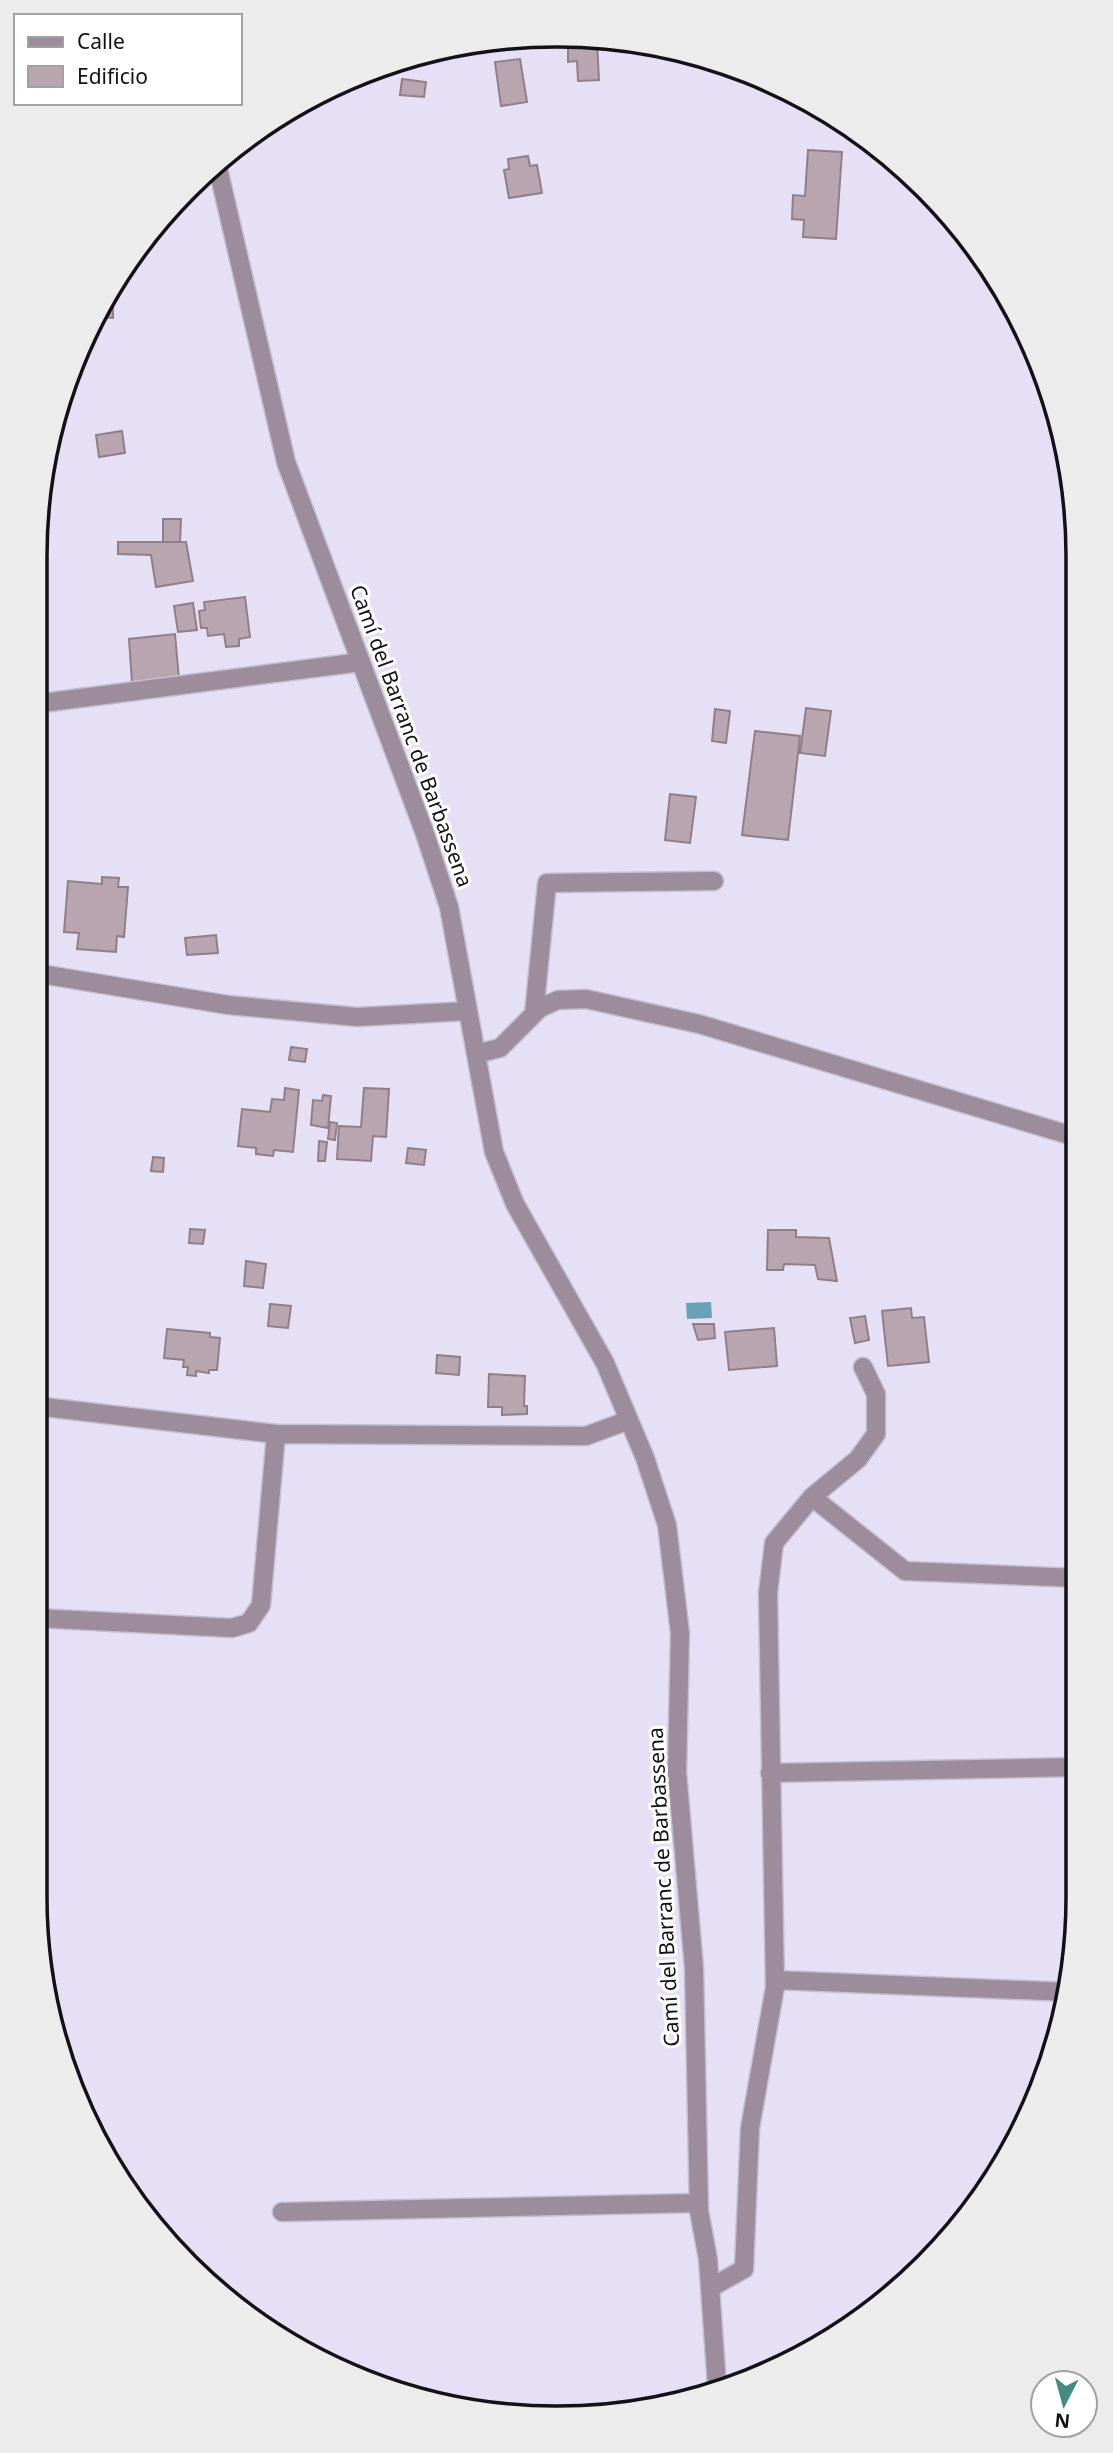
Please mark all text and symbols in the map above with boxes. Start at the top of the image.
legend [14,14,242,105]
text: Calle [77,27,125,55]
text: Edificio [77,62,148,90]
street label: Camí del Barranc de Barbassena [344,581,480,891]
street label: Camí del Barranc de Barbassena [641,1727,685,2047]
north arrow [1029,2369,1099,2439]
text: N [1053,2407,1071,2435]

